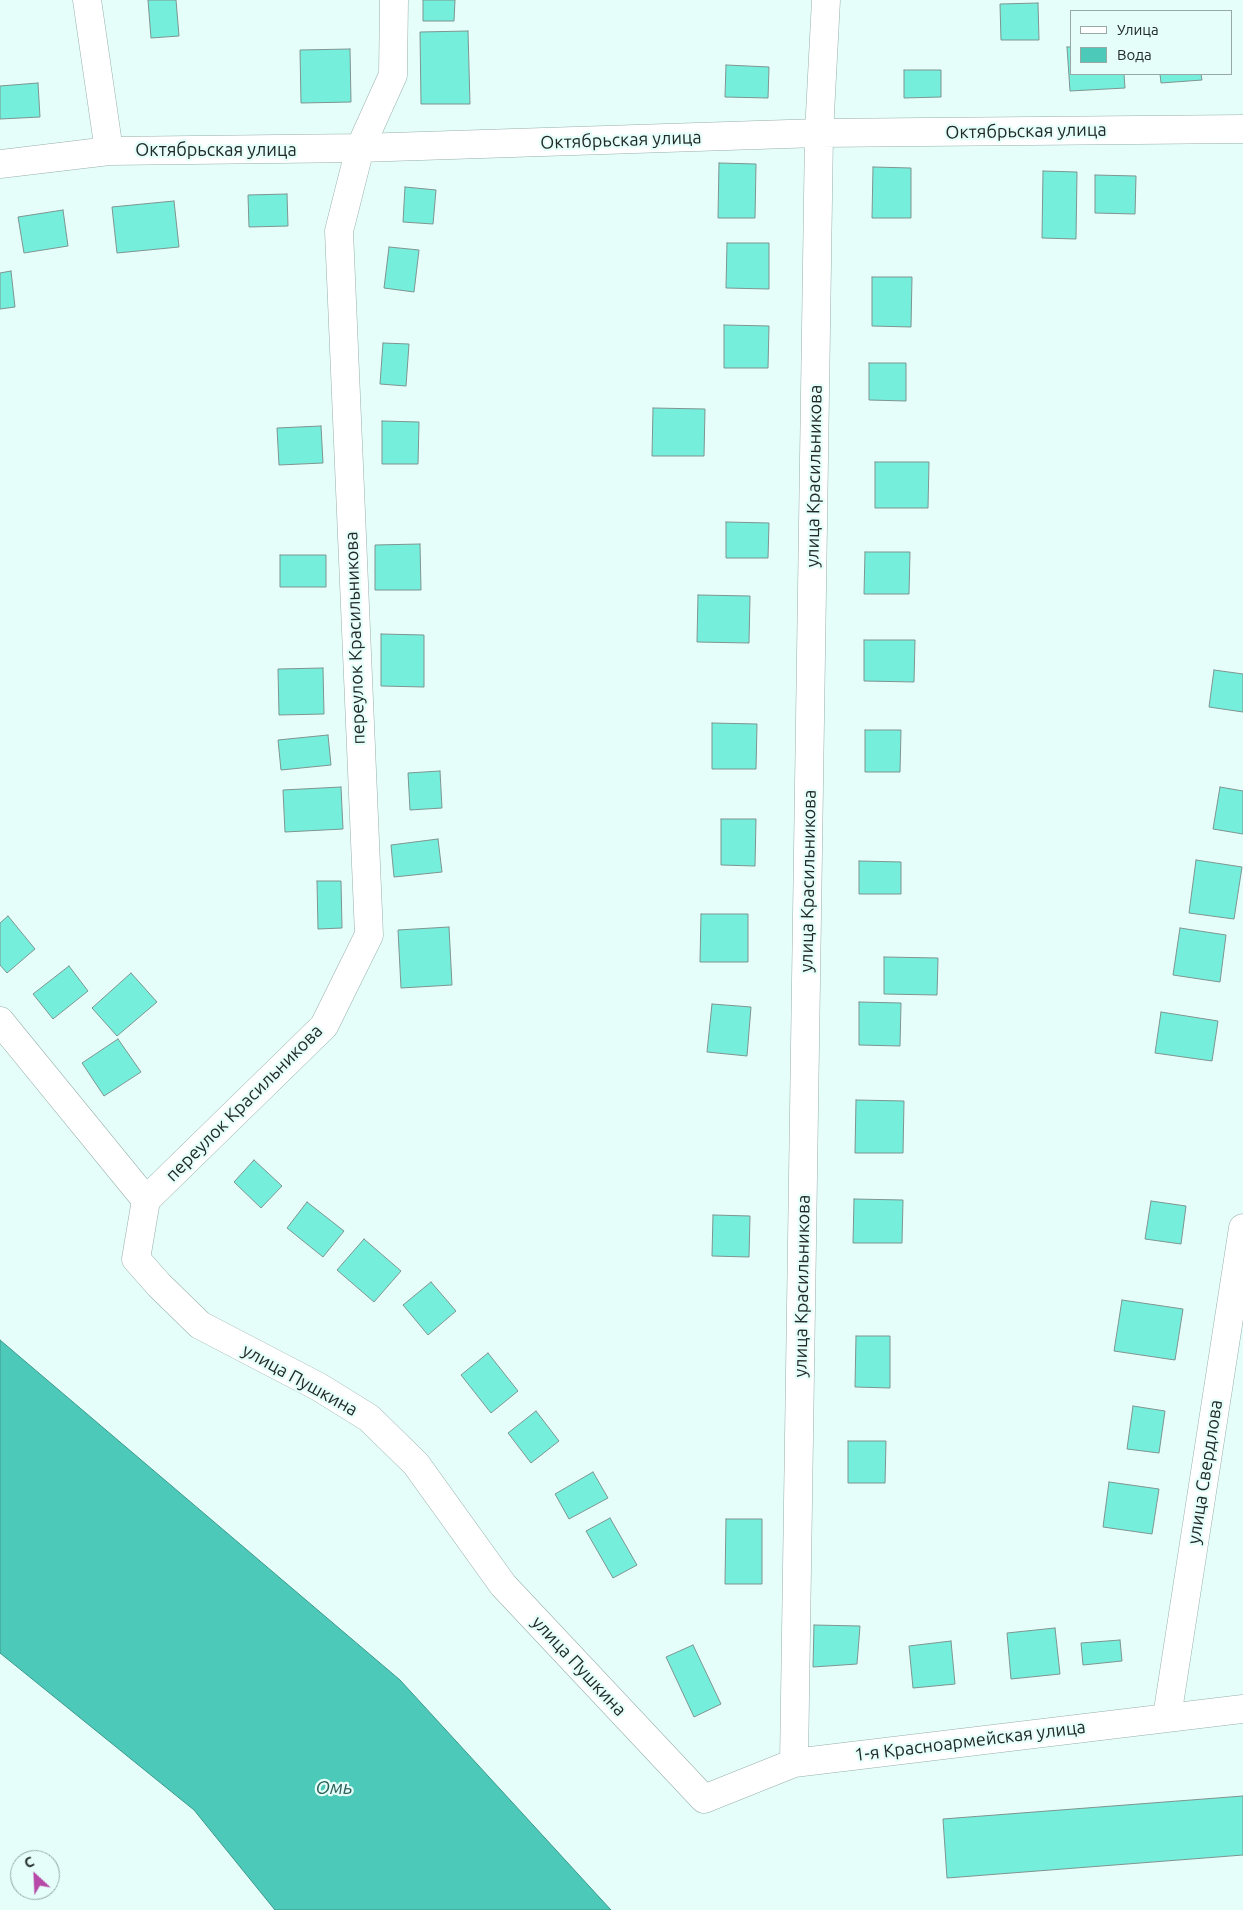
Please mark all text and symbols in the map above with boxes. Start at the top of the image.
legend [1070,10,1233,75]
text: Улица [1117,21,1159,38]
text: Вода [1117,46,1152,63]
street label: Октябрьская улица [945,119,1107,143]
street label: Октябрьская улица [540,126,702,154]
street label: Октябрьская улица [135,139,297,161]
street label: улица Красильникова [802,384,826,568]
street label: переулок Красильникова [340,531,370,745]
street label: улица Красильникова [796,789,820,973]
street label: переулок Красильникова [161,1020,327,1186]
street label: улица Красильникова [790,1194,814,1378]
street label: улица Пушкина [238,1339,362,1421]
street label: улица Свердлова [1183,1398,1227,1546]
street label: улица Пушкина [527,1612,631,1720]
street label: 1-я Красноармейская улица [853,1716,1087,1766]
water label: Омь [315,1777,353,1799]
north arrow [10,1850,60,1900]
text: С [22,1853,37,1871]

